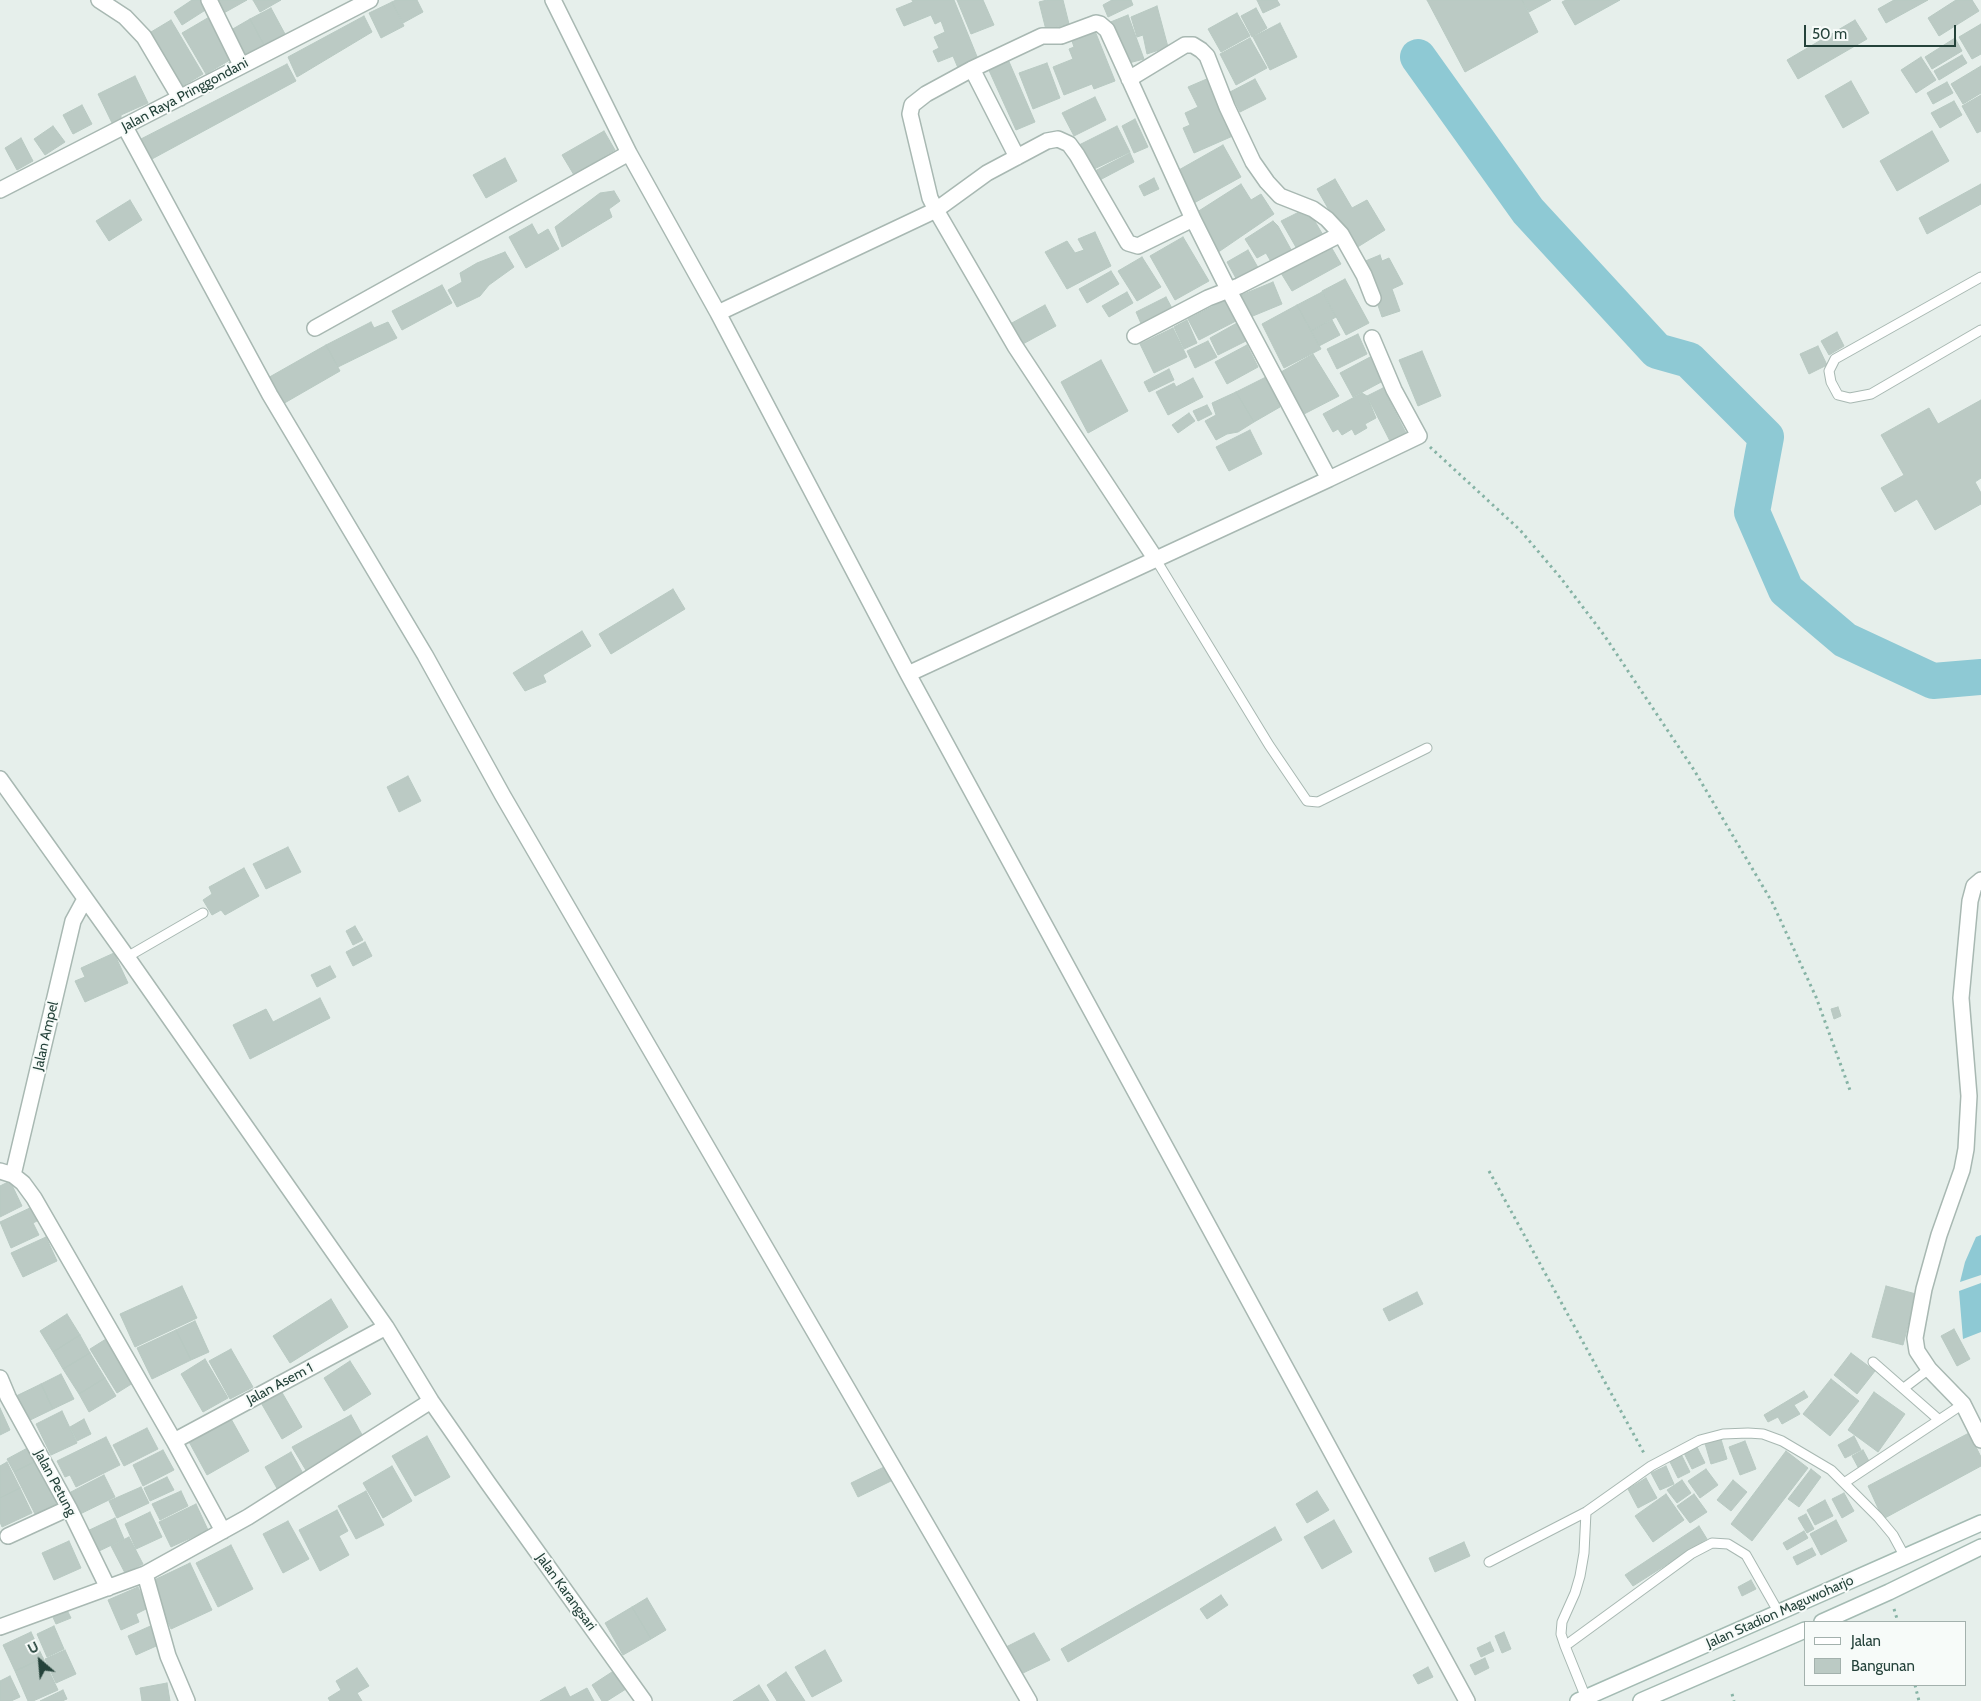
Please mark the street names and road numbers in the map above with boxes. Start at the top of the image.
street label: Jalan Raya Pringgondani [119,55,251,135]
street label: Jalan Ampel [30,1000,62,1072]
street label: Jalan Asem 1 [244,1360,316,1408]
street label: Jalan Petung [30,1447,80,1519]
street label: Jalan Karangsari [532,1550,600,1634]
street label: Jalan Stadion Maguwoharjo [1704,1572,1856,1652]

